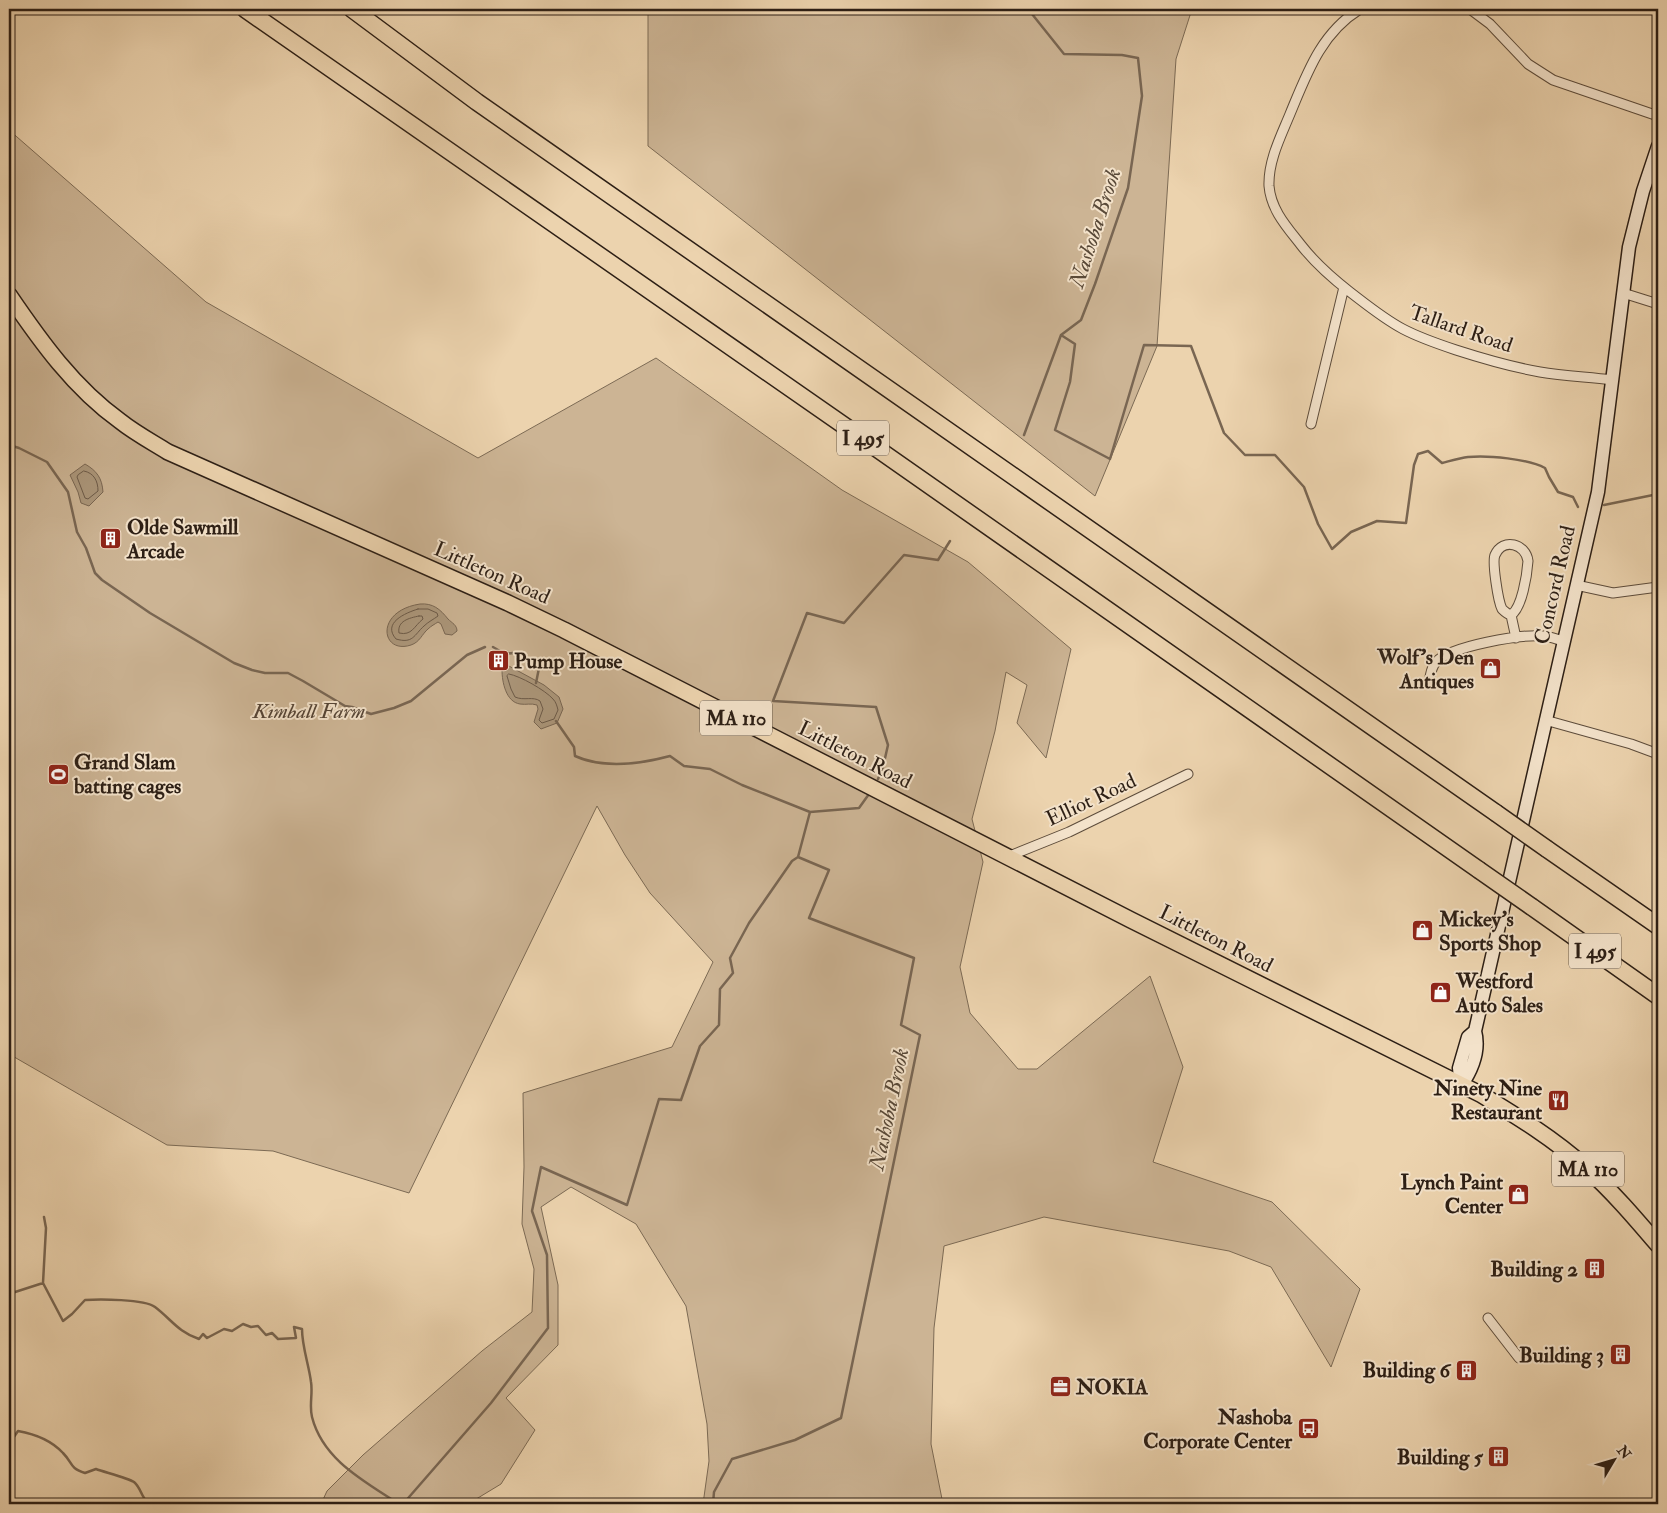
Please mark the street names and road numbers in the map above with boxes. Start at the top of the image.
street label: Tallard Road [1406,299,1517,360]
road number: I 495 [837,420,889,456]
street label: Concord Road [1528,522,1582,647]
street label: Littleton Road [430,535,555,611]
road number: MA 110 [700,700,772,736]
street label: Littleton Road [793,715,917,796]
street label: Elliot Road [1042,767,1141,833]
street label: Littleton Road [1154,899,1278,980]
road number: I 495 [1569,934,1621,968]
road number: MA 110 [1552,1152,1624,1186]

